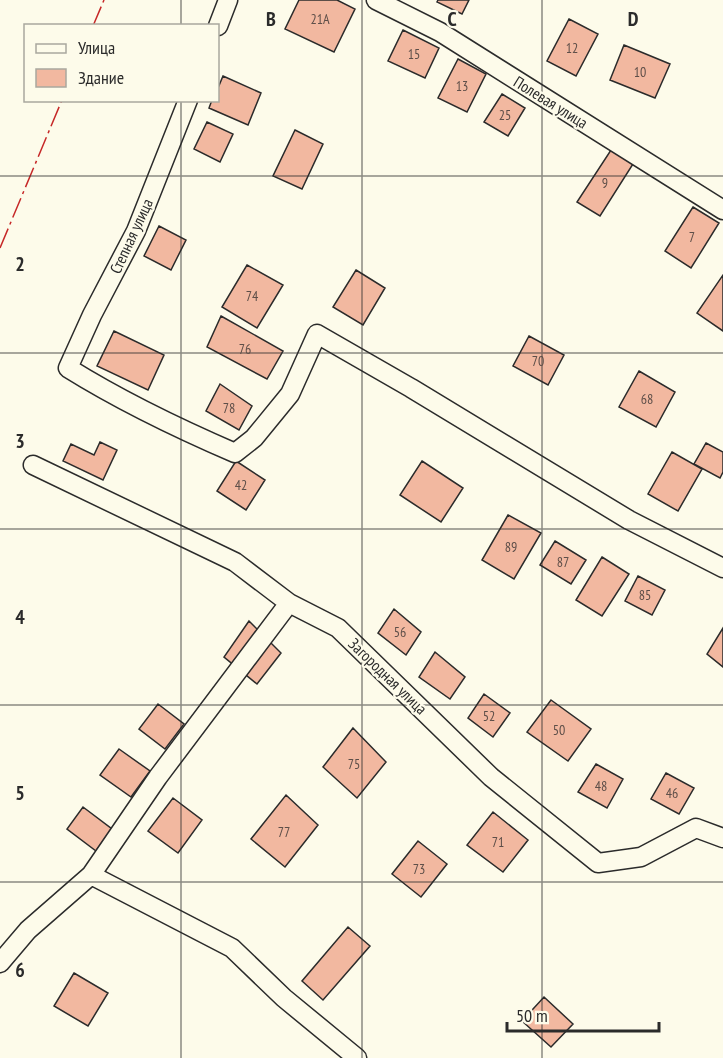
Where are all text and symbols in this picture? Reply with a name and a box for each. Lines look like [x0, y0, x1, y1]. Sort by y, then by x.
text: B [266, 6, 276, 32]
text: C [447, 6, 457, 32]
text: D [628, 6, 639, 32]
house number: 21А [310, 10, 330, 28]
legend [24, 24, 219, 102]
text: Улица [78, 36, 115, 59]
house number: 12 [566, 39, 578, 57]
house number: 15 [408, 45, 420, 63]
house number: 10 [634, 63, 646, 81]
text: Здание [78, 66, 124, 89]
street label: Полевая улица [510, 71, 592, 133]
house number: 13 [456, 77, 468, 95]
house number: 25 [499, 106, 511, 124]
house number: 9 [602, 174, 608, 192]
street label: Степная улица [105, 195, 157, 277]
house number: 7 [689, 228, 695, 246]
text: 2 [15, 251, 25, 277]
house number: 74 [246, 287, 259, 305]
house number: 76 [239, 340, 251, 358]
house number: 70 [532, 352, 544, 370]
house number: 68 [641, 390, 653, 408]
house number: 78 [223, 399, 235, 417]
text: 3 [15, 428, 25, 454]
house number: 42 [235, 476, 247, 494]
house number: 89 [505, 538, 517, 556]
house number: 87 [557, 553, 569, 571]
house number: 85 [639, 586, 651, 604]
text: 4 [15, 604, 25, 630]
house number: 56 [394, 623, 406, 641]
street label: Загородная улица [345, 634, 431, 718]
house number: 52 [483, 707, 495, 725]
house number: 50 [553, 721, 565, 739]
house number: 75 [348, 755, 360, 773]
house number: 48 [595, 777, 607, 795]
text: 5 [15, 780, 25, 806]
house number: 46 [666, 784, 678, 802]
house number: 77 [278, 823, 290, 841]
house number: 71 [492, 833, 504, 851]
house number: 73 [413, 860, 425, 878]
text: 6 [15, 957, 25, 983]
scale bar [507, 995, 658, 1033]
text: 50 m [516, 1004, 548, 1027]

